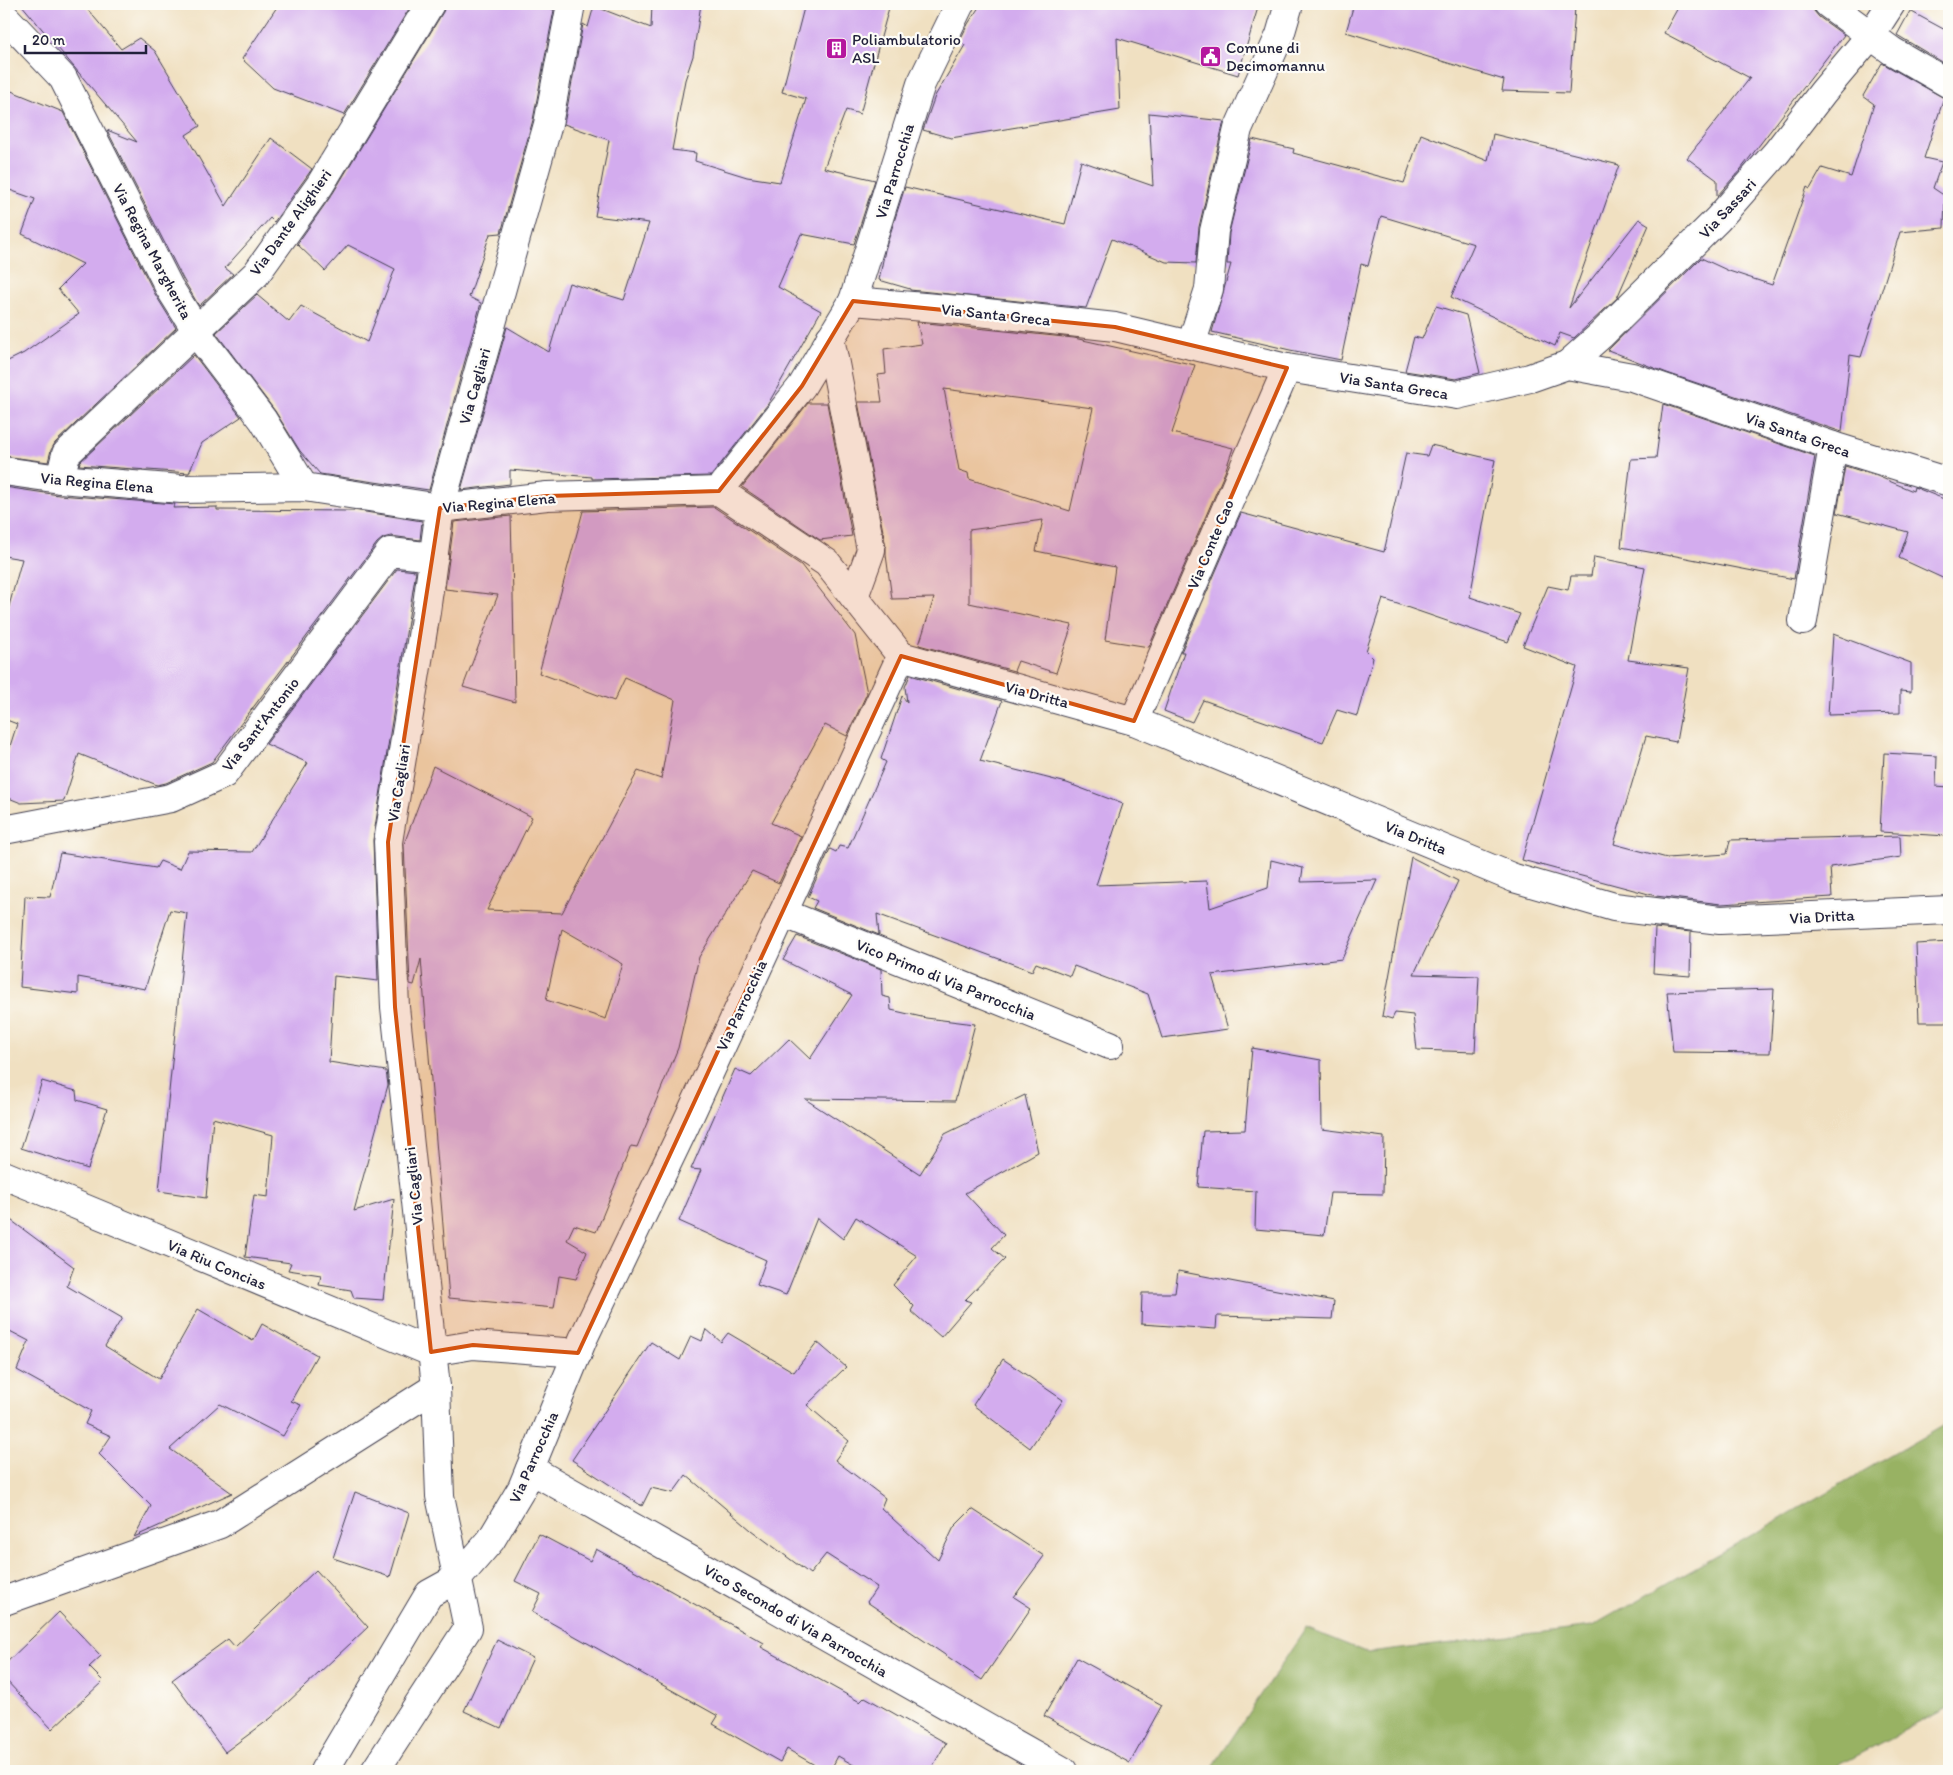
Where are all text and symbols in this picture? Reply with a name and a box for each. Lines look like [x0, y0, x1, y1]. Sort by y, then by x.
scale bar [25, 22, 146, 54]
place label: Poliambulatorio ASL [852, 30, 961, 67]
text: 20 m [32, 31, 66, 49]
building icon: Poliambulatorio ASL [824, 36, 848, 60]
place label: Comune di Decimomannu [1226, 38, 1325, 75]
public building icon: Comune di Decimomannu [1198, 44, 1222, 68]
street label: Via Parrocchia [871, 121, 918, 221]
street label: Via Dante Alighieri [245, 165, 335, 279]
street label: Via Sassari [1695, 174, 1760, 242]
street label: Via Regina Margherita [109, 180, 197, 323]
street label: Via Santa Greca [940, 299, 1052, 330]
street label: Via Cagliari [454, 346, 494, 427]
street label: Via Santa Greca [1338, 368, 1450, 404]
street label: Via Santa Greca [1743, 408, 1854, 462]
street label: Via Regina Elena [40, 468, 155, 497]
street label: Via Regina Elena [442, 488, 557, 517]
street label: Via Conte Cao [1183, 496, 1238, 592]
street label: Via Sant'Antonio [218, 673, 303, 775]
street label: Via Dritta [1003, 677, 1071, 712]
street label: Via Cagliari [383, 743, 414, 823]
street label: Via Dritta [1382, 816, 1450, 859]
street label: Via Dritta [1789, 905, 1856, 928]
street label: Vico Primo di Via Parrocchia [853, 935, 1038, 1024]
street label: Via Parrocchia [712, 956, 771, 1054]
street label: Via Cagliari [400, 1146, 427, 1226]
street label: Via Riu Concias [164, 1235, 269, 1294]
street label: Via Parrocchia [505, 1408, 562, 1506]
street label: Vico Secondo di Via Parrocchia [700, 1560, 892, 1681]

